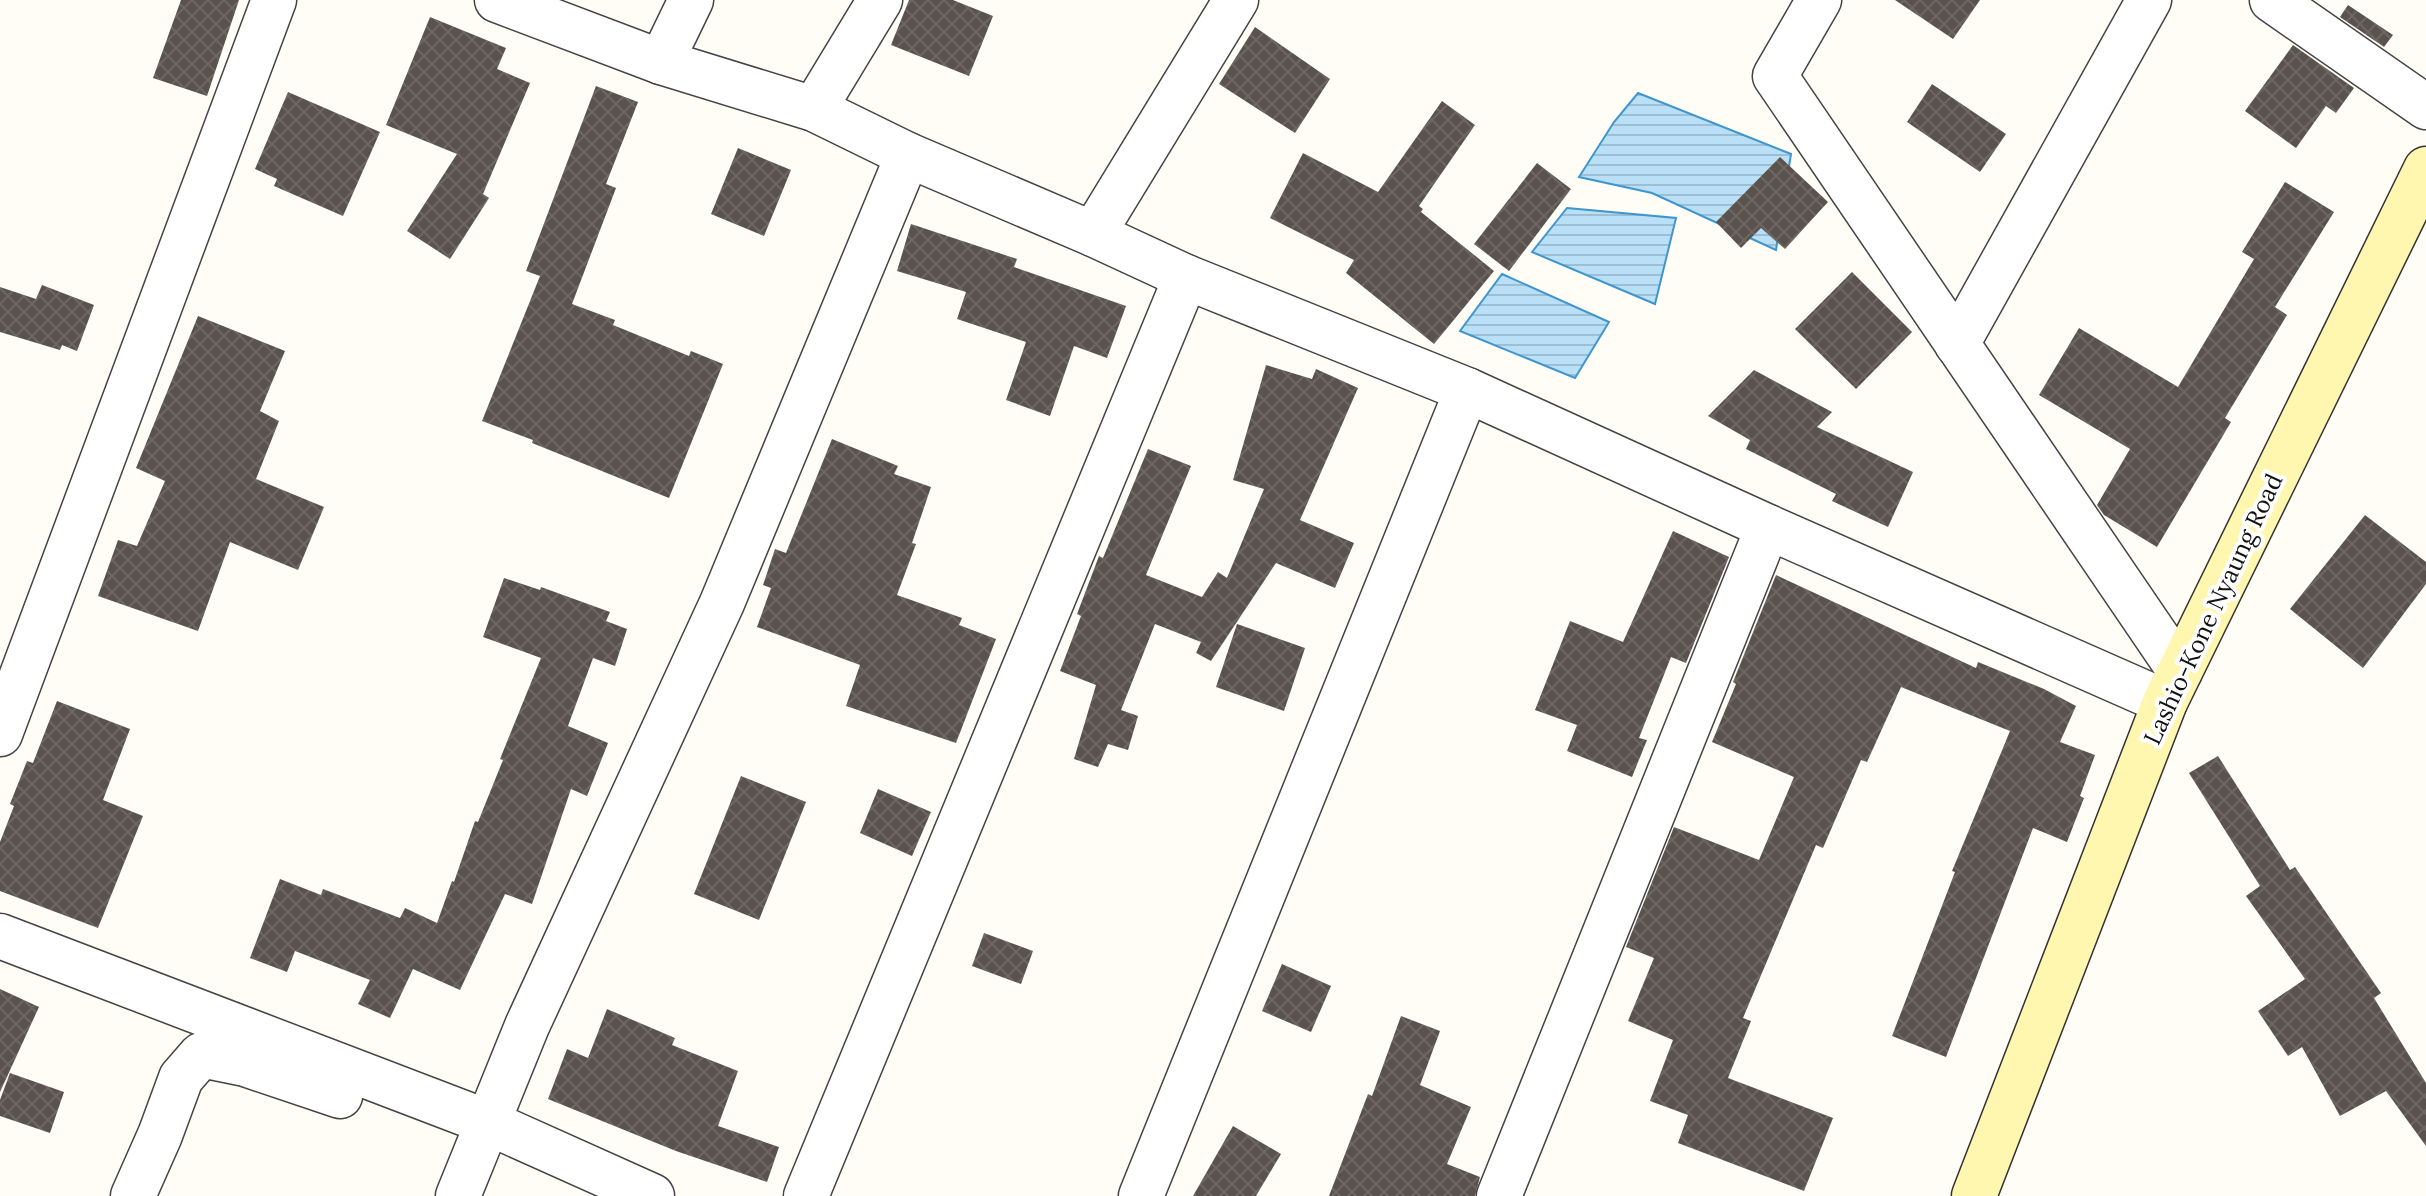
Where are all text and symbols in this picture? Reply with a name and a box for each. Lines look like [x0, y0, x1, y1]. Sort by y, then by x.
street label: Lashio-Kone Nyaung Road [2136, 469, 2290, 749]

